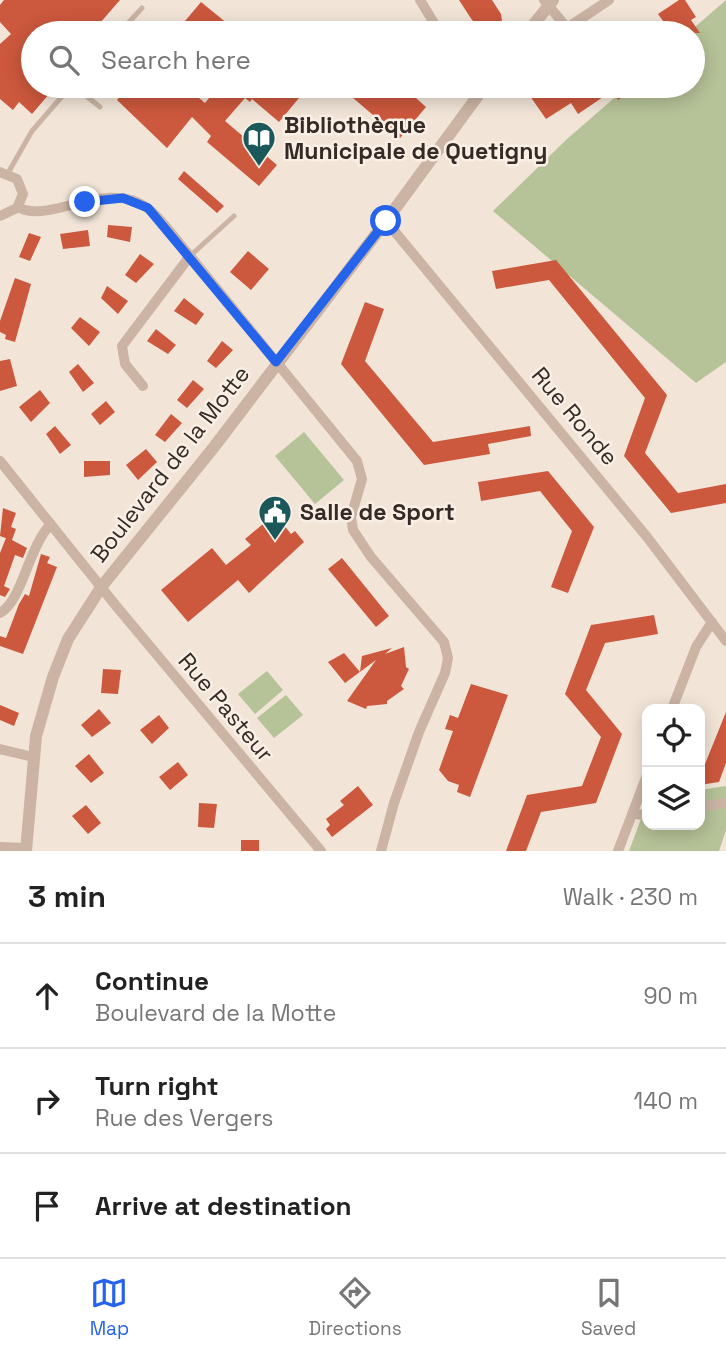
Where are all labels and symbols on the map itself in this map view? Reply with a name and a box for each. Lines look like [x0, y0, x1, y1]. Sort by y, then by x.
place label: Bibliothèque Municipale de Quetigny [284, 110, 547, 166]
library icon: Bibliothèque Municipale de Quetigny [240, 119, 278, 168]
route end [69, 186, 100, 217]
route start [370, 205, 401, 236]
street label: Boulevard de la Motte [84, 360, 256, 568]
street label: Rue Ronde [525, 361, 625, 471]
public building icon: Salle de Sport [256, 493, 294, 542]
place label: Salle de Sport [300, 497, 455, 527]
street label: Rue Pasteur [172, 646, 280, 768]

